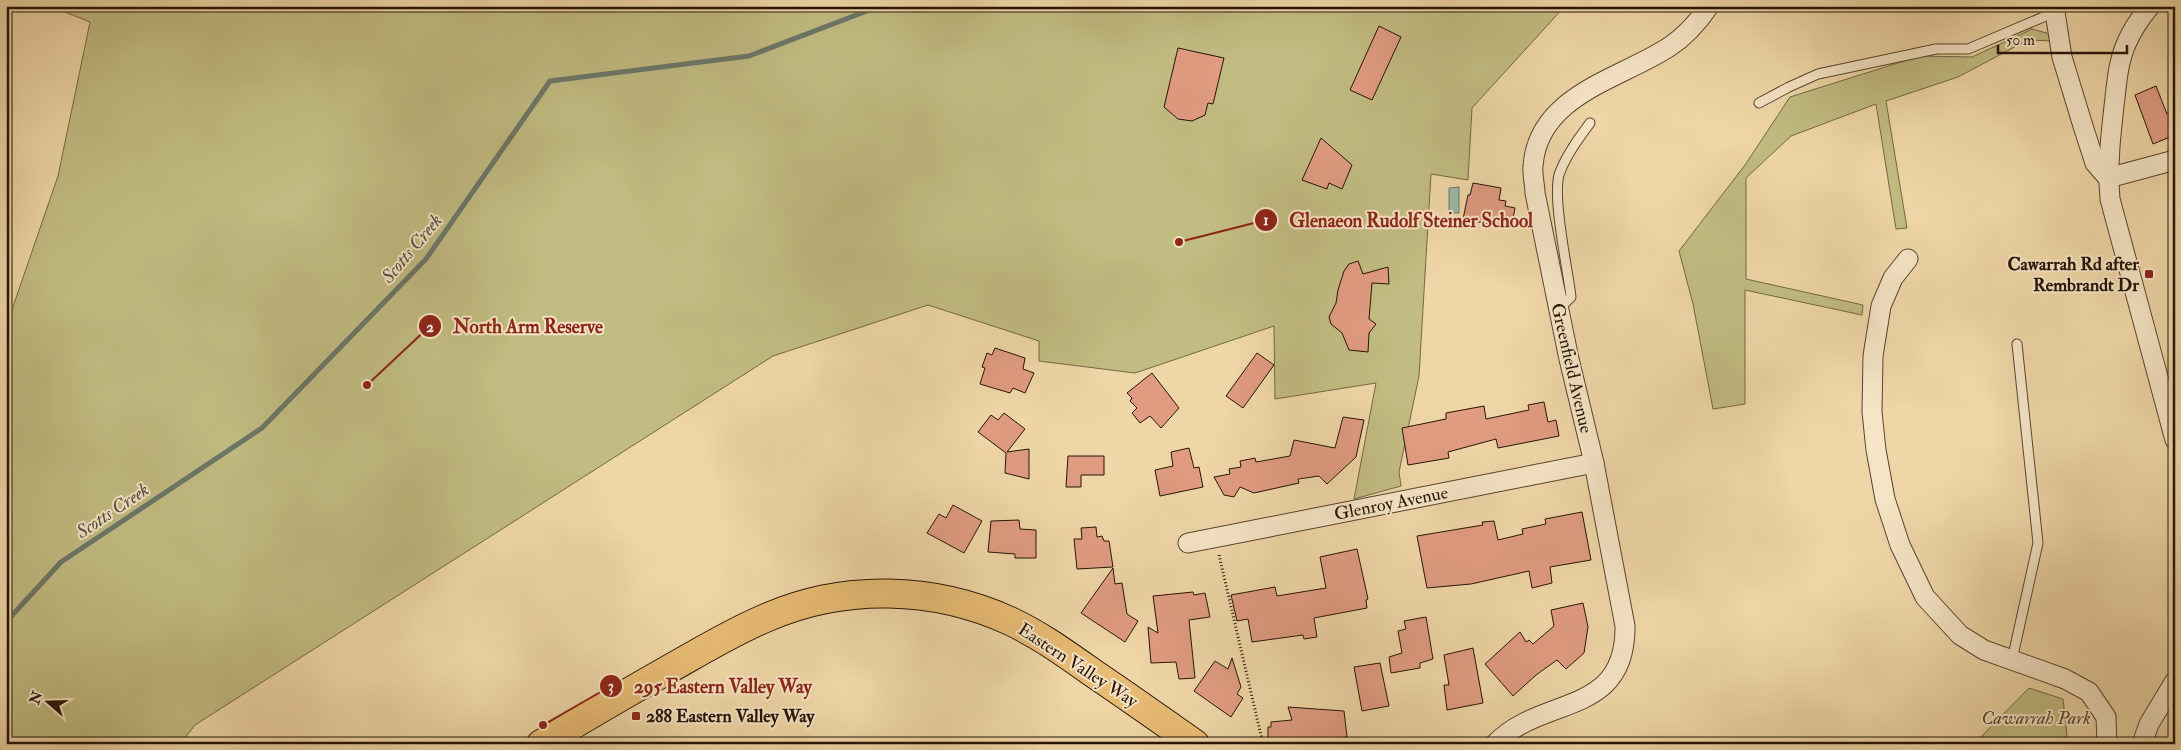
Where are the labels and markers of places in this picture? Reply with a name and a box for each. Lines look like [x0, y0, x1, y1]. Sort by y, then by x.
callout: Glenaeon Rudolf Steiner School [1254, 203, 1543, 237]
place label: Cawarrah Rd after Rembrandt Dr [2008, 253, 2139, 297]
marker: Cawarrah Rd after Rembrandt Dr [2143, 268, 2155, 280]
callout: North Arm Reserve [418, 309, 613, 343]
callout: 295 Eastern Valley Way [599, 669, 822, 703]
place label: 288 Eastern Valley Way [646, 705, 815, 728]
marker: 288 Eastern Valley Way [630, 710, 642, 722]

